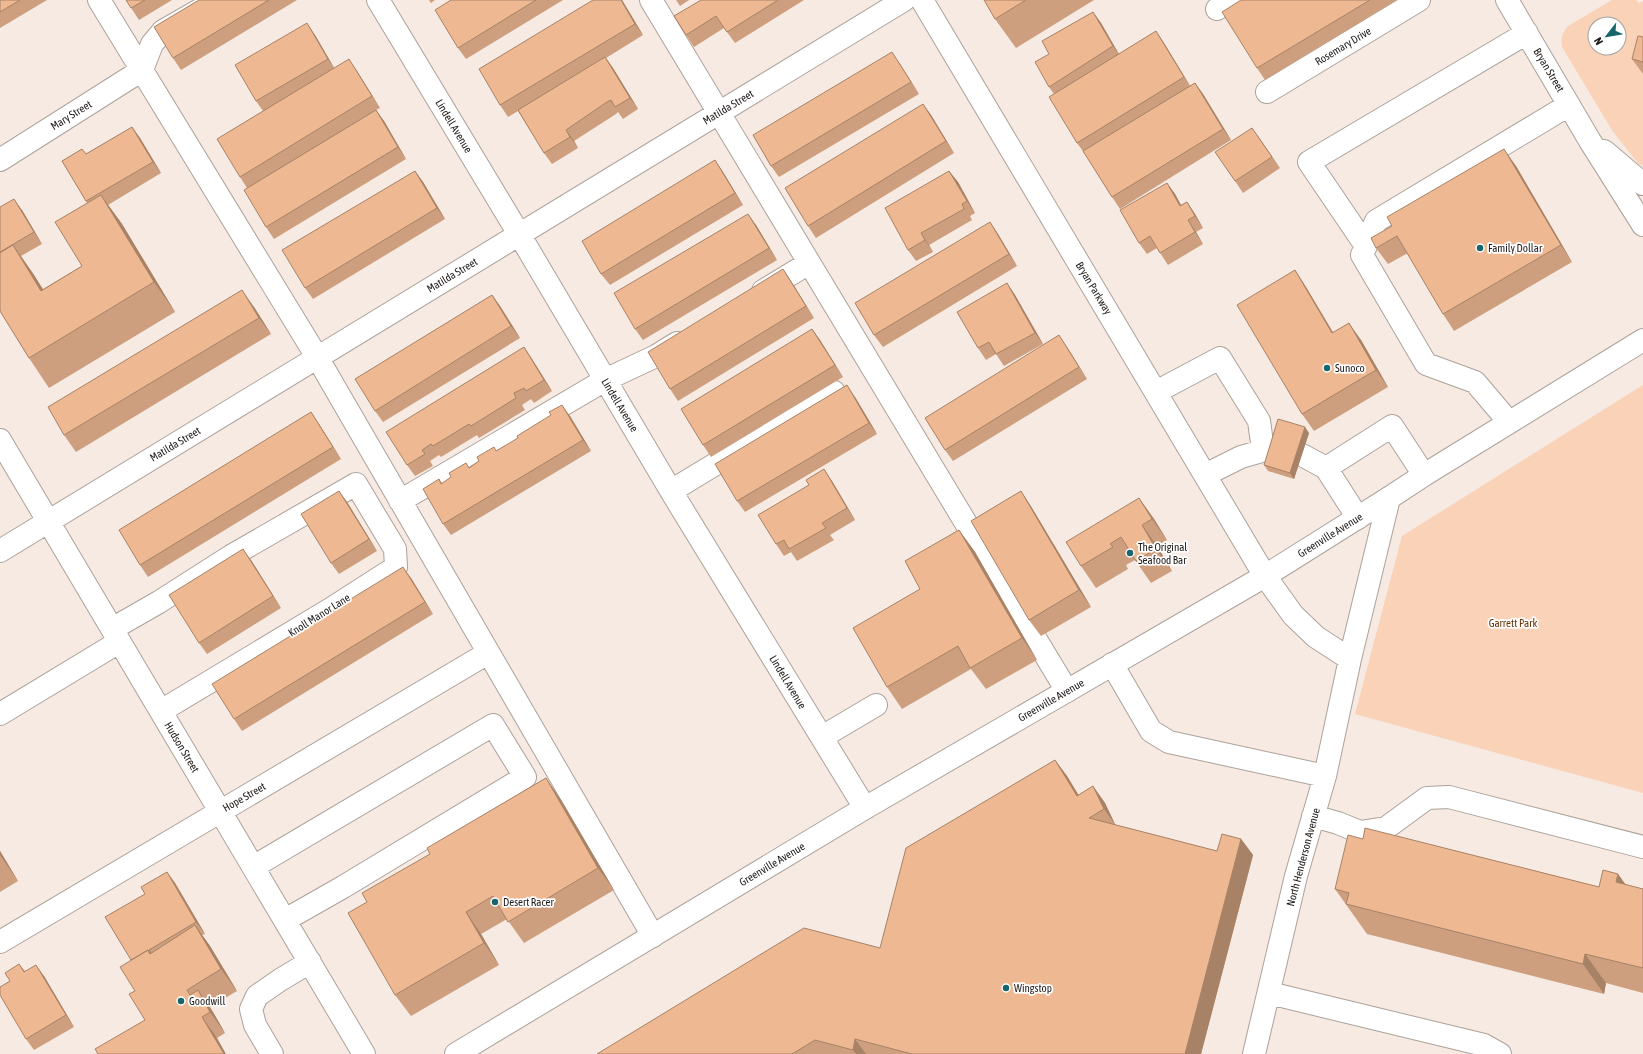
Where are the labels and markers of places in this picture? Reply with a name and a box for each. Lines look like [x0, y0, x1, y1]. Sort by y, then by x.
place label: Family Dollar [1488, 242, 1543, 254]
marker: Family Dollar [1475, 243, 1485, 253]
place label: Sunoco [1335, 362, 1365, 374]
marker: Sunoco [1322, 363, 1332, 373]
place label: The Original Seafood Bar [1138, 541, 1187, 566]
marker: The Original Seafood Bar [1125, 548, 1135, 558]
place label: Desert Racer [503, 896, 555, 908]
marker: Desert Racer [490, 897, 500, 907]
place label: Wingstop [1014, 982, 1052, 994]
marker: Wingstop [1001, 983, 1011, 993]
place label: Goodwill [189, 995, 225, 1007]
marker: Goodwill [176, 996, 186, 1006]

